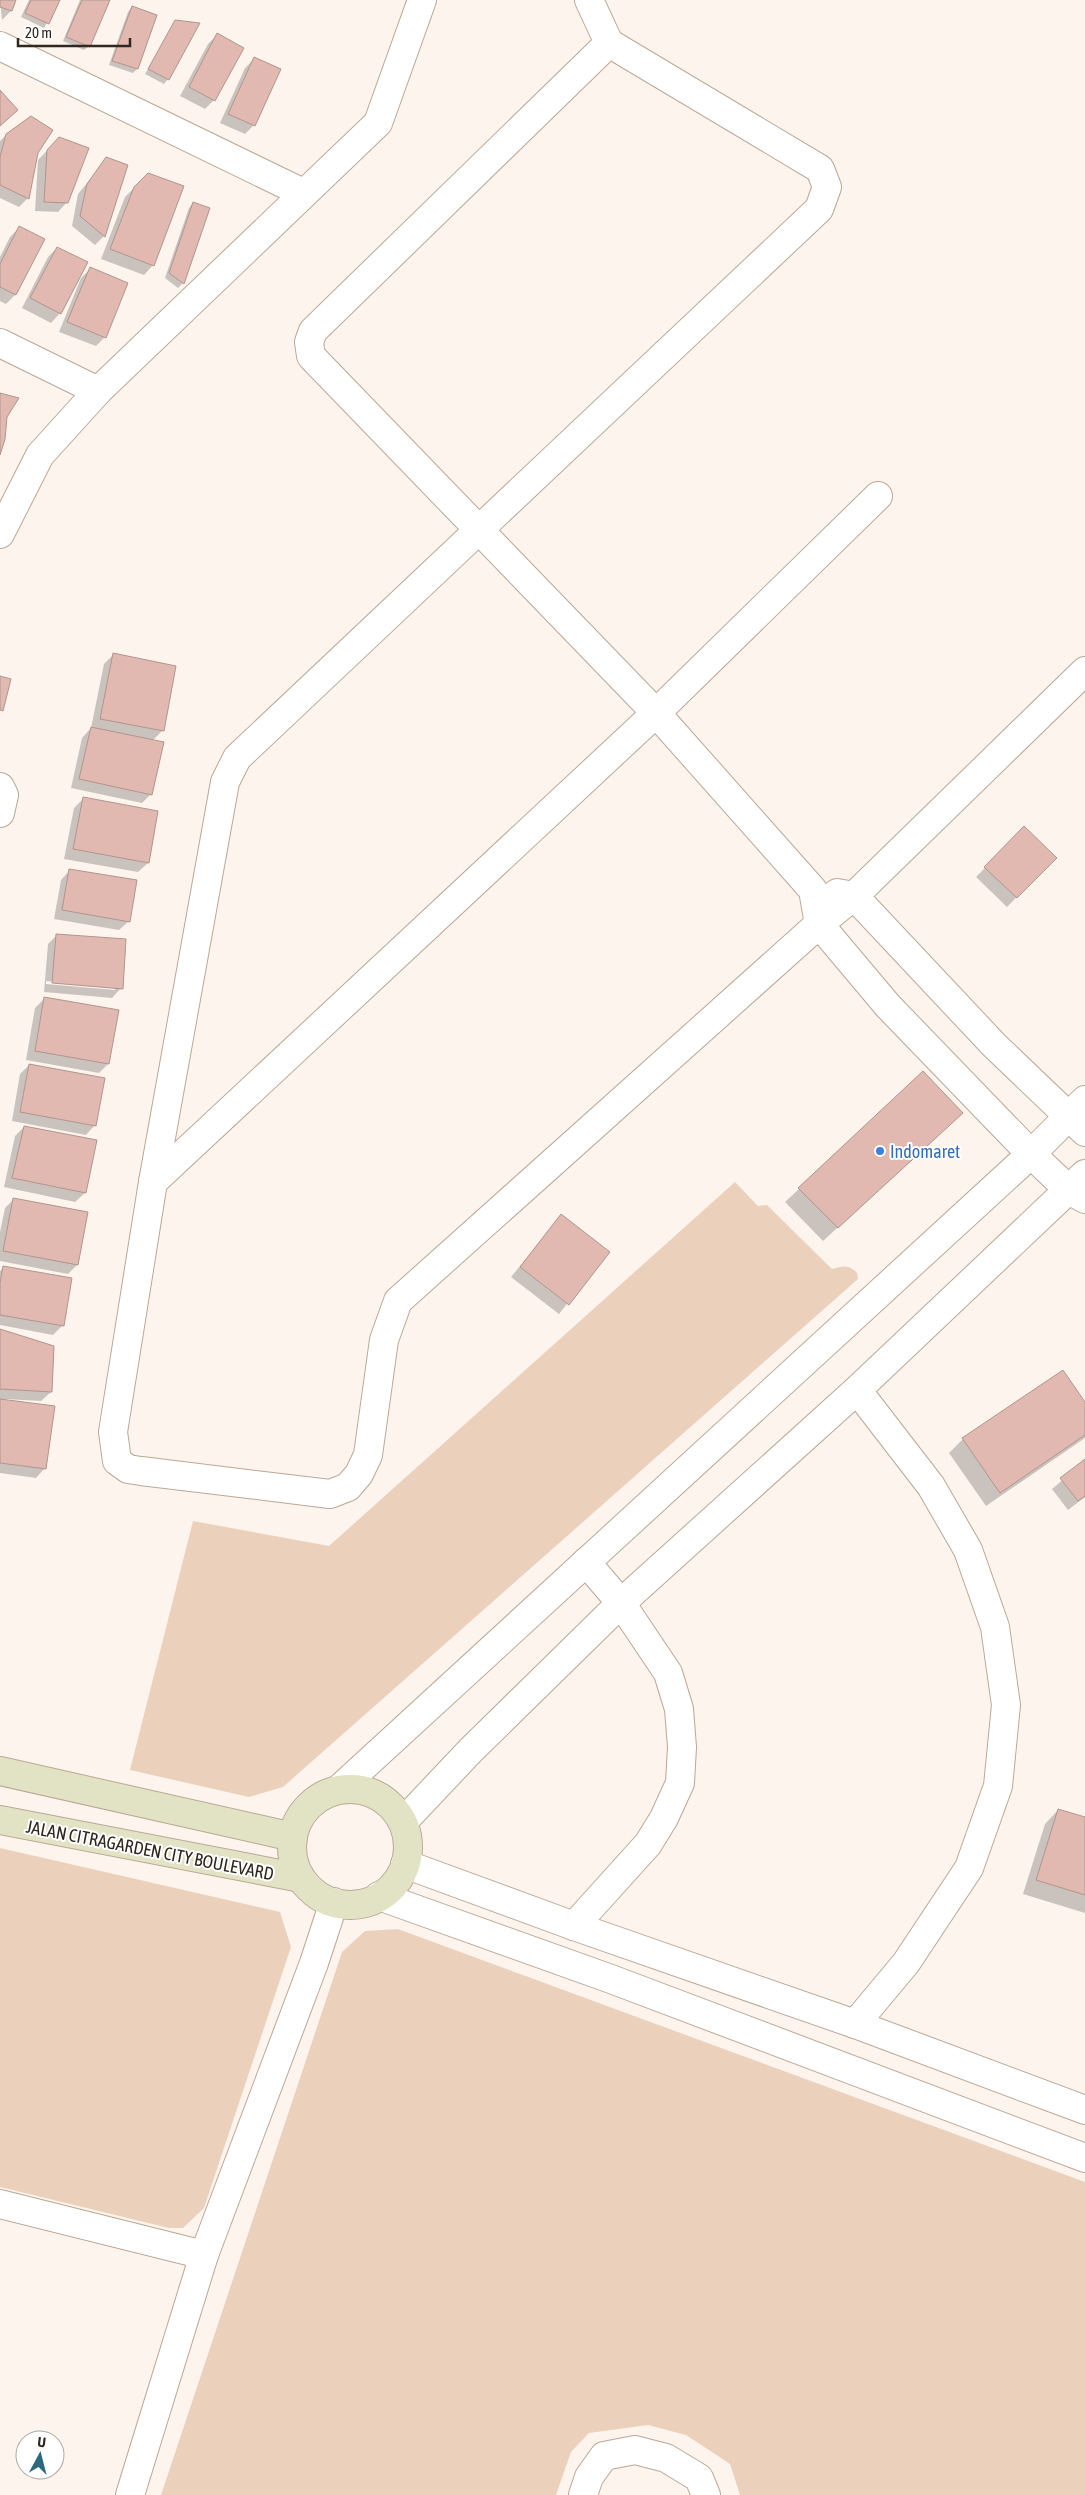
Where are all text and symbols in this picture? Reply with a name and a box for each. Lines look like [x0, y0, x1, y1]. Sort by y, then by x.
scale bar [18, 15, 130, 47]
text: 20 m [25, 24, 52, 41]
place label: Indomaret [890, 1141, 960, 1162]
marker: Indomaret [874, 1145, 886, 1157]
street label: JALAN CITRAGARDEN CITY BOULEVARD [24, 1816, 276, 1884]
north arrow [15, 2430, 65, 2480]
text: U [37, 2434, 47, 2451]

